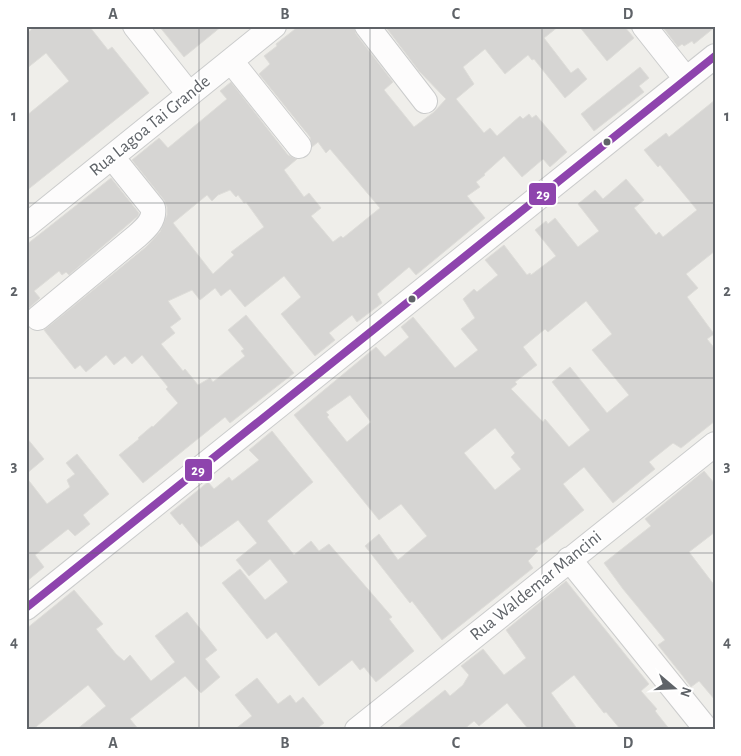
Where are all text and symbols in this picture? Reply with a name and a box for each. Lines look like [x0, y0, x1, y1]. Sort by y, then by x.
text: A [108, 6, 118, 22]
text: B [280, 6, 290, 22]
text: C [452, 6, 461, 22]
text: D [623, 6, 634, 22]
street label: Rua Lagoa Tai Grande [86, 72, 214, 180]
text: 1 [11, 108, 17, 124]
text: 1 [724, 108, 730, 124]
unlabelled marker [602, 137, 612, 147]
line badge: 29 [528, 182, 557, 206]
text: 29 [536, 188, 550, 202]
text: 2 [10, 283, 18, 299]
text: 2 [723, 283, 731, 299]
unlabelled marker [407, 294, 417, 304]
text: 3 [11, 458, 18, 474]
line badge: 29 [184, 458, 213, 482]
text: 3 [724, 458, 731, 474]
text: 29 [191, 464, 205, 478]
street label: Rua Waldemar Mancini [467, 528, 605, 644]
text: 4 [10, 634, 18, 650]
text: 4 [723, 634, 731, 650]
north arrow [648, 664, 698, 714]
text: N [677, 685, 694, 699]
text: A [108, 735, 118, 751]
text: B [280, 735, 290, 751]
text: C [452, 735, 461, 751]
text: D [623, 735, 634, 751]

